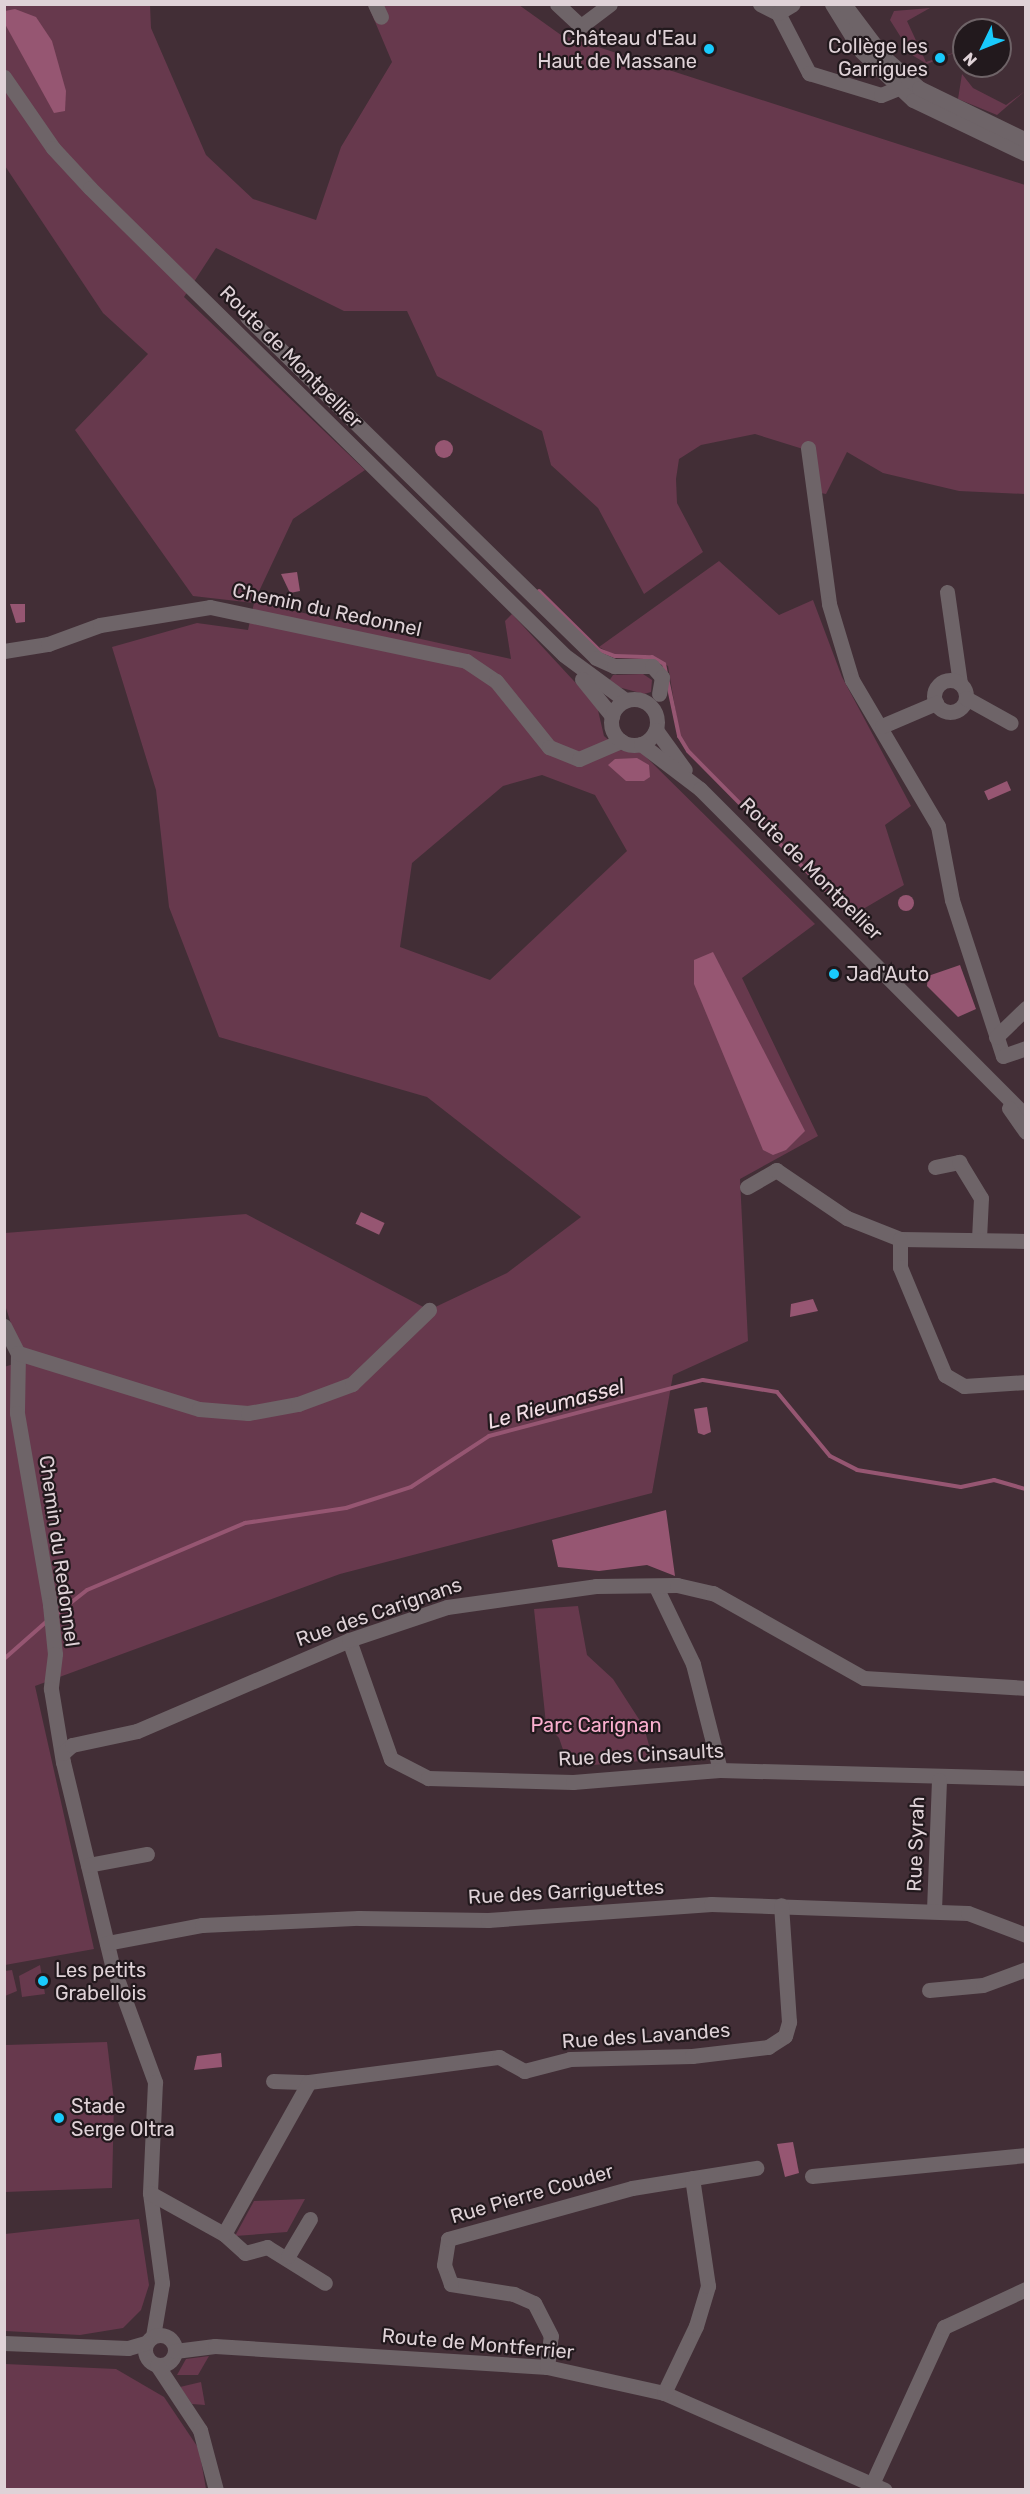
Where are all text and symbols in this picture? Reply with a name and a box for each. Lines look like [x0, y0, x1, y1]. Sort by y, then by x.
north arrow [952, 18, 1012, 78]
place label: Château d'Eau Haut de Massane [537, 26, 697, 73]
place label: Collège les Garrigues [828, 34, 928, 81]
marker: Château d'Eau Haut de Massane [702, 42, 716, 56]
text: N [959, 49, 981, 70]
marker: Collège les Garrigues [933, 51, 947, 65]
street label: Route de Montpellier [215, 281, 367, 433]
street label: Chemin du Redonnel [230, 578, 424, 642]
street label: Route de Montpellier [735, 793, 887, 945]
place label: Jad'Auto [846, 962, 929, 986]
marker: Jad'Auto [827, 967, 841, 981]
water label: Le Rieumassel [485, 1374, 627, 1434]
street label: Chemin du Redonnel [34, 1454, 84, 1648]
street label: Rue des Carignans [293, 1572, 465, 1652]
park label: Parc Carignan [530, 1713, 662, 1737]
street label: Rue des Cinsaults [558, 1739, 724, 1771]
street label: Rue Syrah [902, 1796, 930, 1892]
street label: Rue des Garriguettes [467, 1875, 665, 1909]
place label: Les petits Grabellois [55, 1958, 146, 2005]
marker: Les petits Grabellois [36, 1974, 50, 1988]
street label: Rue des Lavandes [561, 2018, 731, 2054]
place label: Stade Serge Oltra [71, 2094, 175, 2141]
marker: Stade Serge Oltra [52, 2111, 66, 2125]
street label: Rue Pierre Couder [448, 2159, 616, 2229]
street label: Route de Montferrier [381, 2324, 575, 2364]

